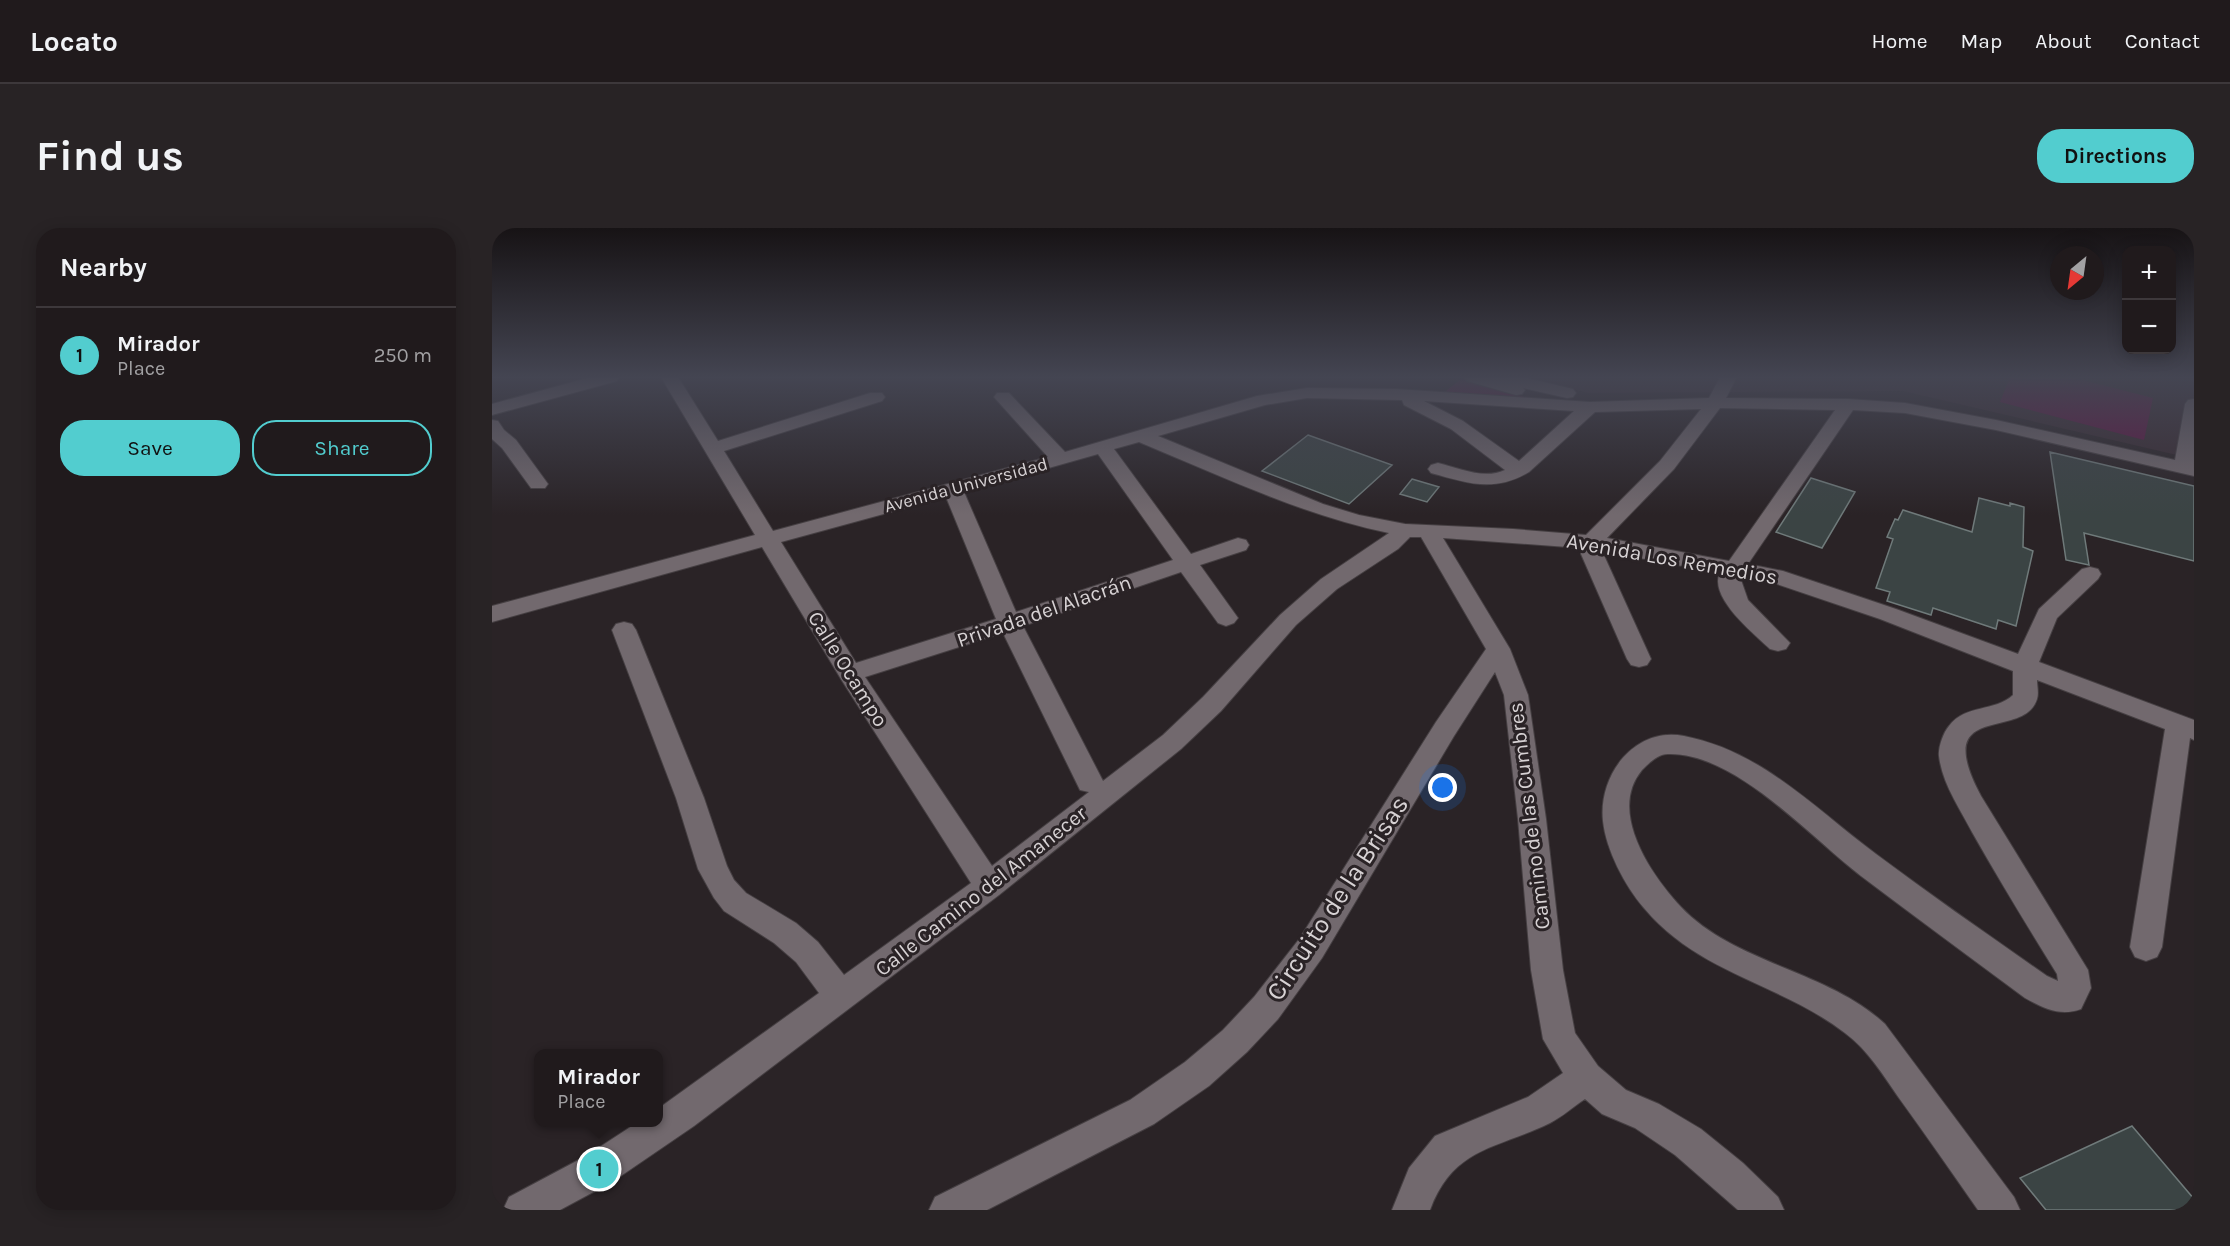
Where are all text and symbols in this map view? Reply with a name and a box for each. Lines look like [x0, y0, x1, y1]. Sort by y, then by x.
text: Locato [30, 25, 118, 58]
text: Home [1872, 29, 1928, 53]
text: Map [1961, 29, 2002, 53]
text: About [2035, 29, 2092, 53]
text: Contact [2125, 29, 2200, 53]
button: Directions [2037, 129, 2194, 183]
text: Find us [36, 131, 184, 181]
north arrow [2050, 246, 2104, 300]
map controls [2122, 246, 2176, 354]
button: + [2122, 246, 2176, 300]
text: Nearby [60, 252, 147, 283]
button: − [2122, 300, 2176, 354]
text: Mirador [117, 331, 200, 357]
text: 1 [76, 344, 83, 367]
text: 250 m [374, 344, 432, 367]
text: Place [117, 357, 165, 380]
button: Save [60, 420, 240, 476]
button: Share [252, 420, 432, 476]
street label: Avenida Universidad [882, 453, 1050, 517]
street label: Avenida Los Remedios [1565, 529, 1779, 589]
street label: Privada del Alacrán [954, 570, 1134, 652]
street label: Calle Ocampo [803, 607, 893, 731]
street label: Camino de las Cumbres [1503, 701, 1555, 931]
your location [1428, 773, 1457, 802]
street label: Circuito de la Brisas [1260, 790, 1415, 1006]
street label: Calle Camino del Amanecer [871, 801, 1092, 981]
popup [534, 1049, 663, 1127]
text: Mirador [557, 1064, 640, 1090]
text: Place [557, 1090, 606, 1113]
pin: 1 [580, 1146, 618, 1192]

